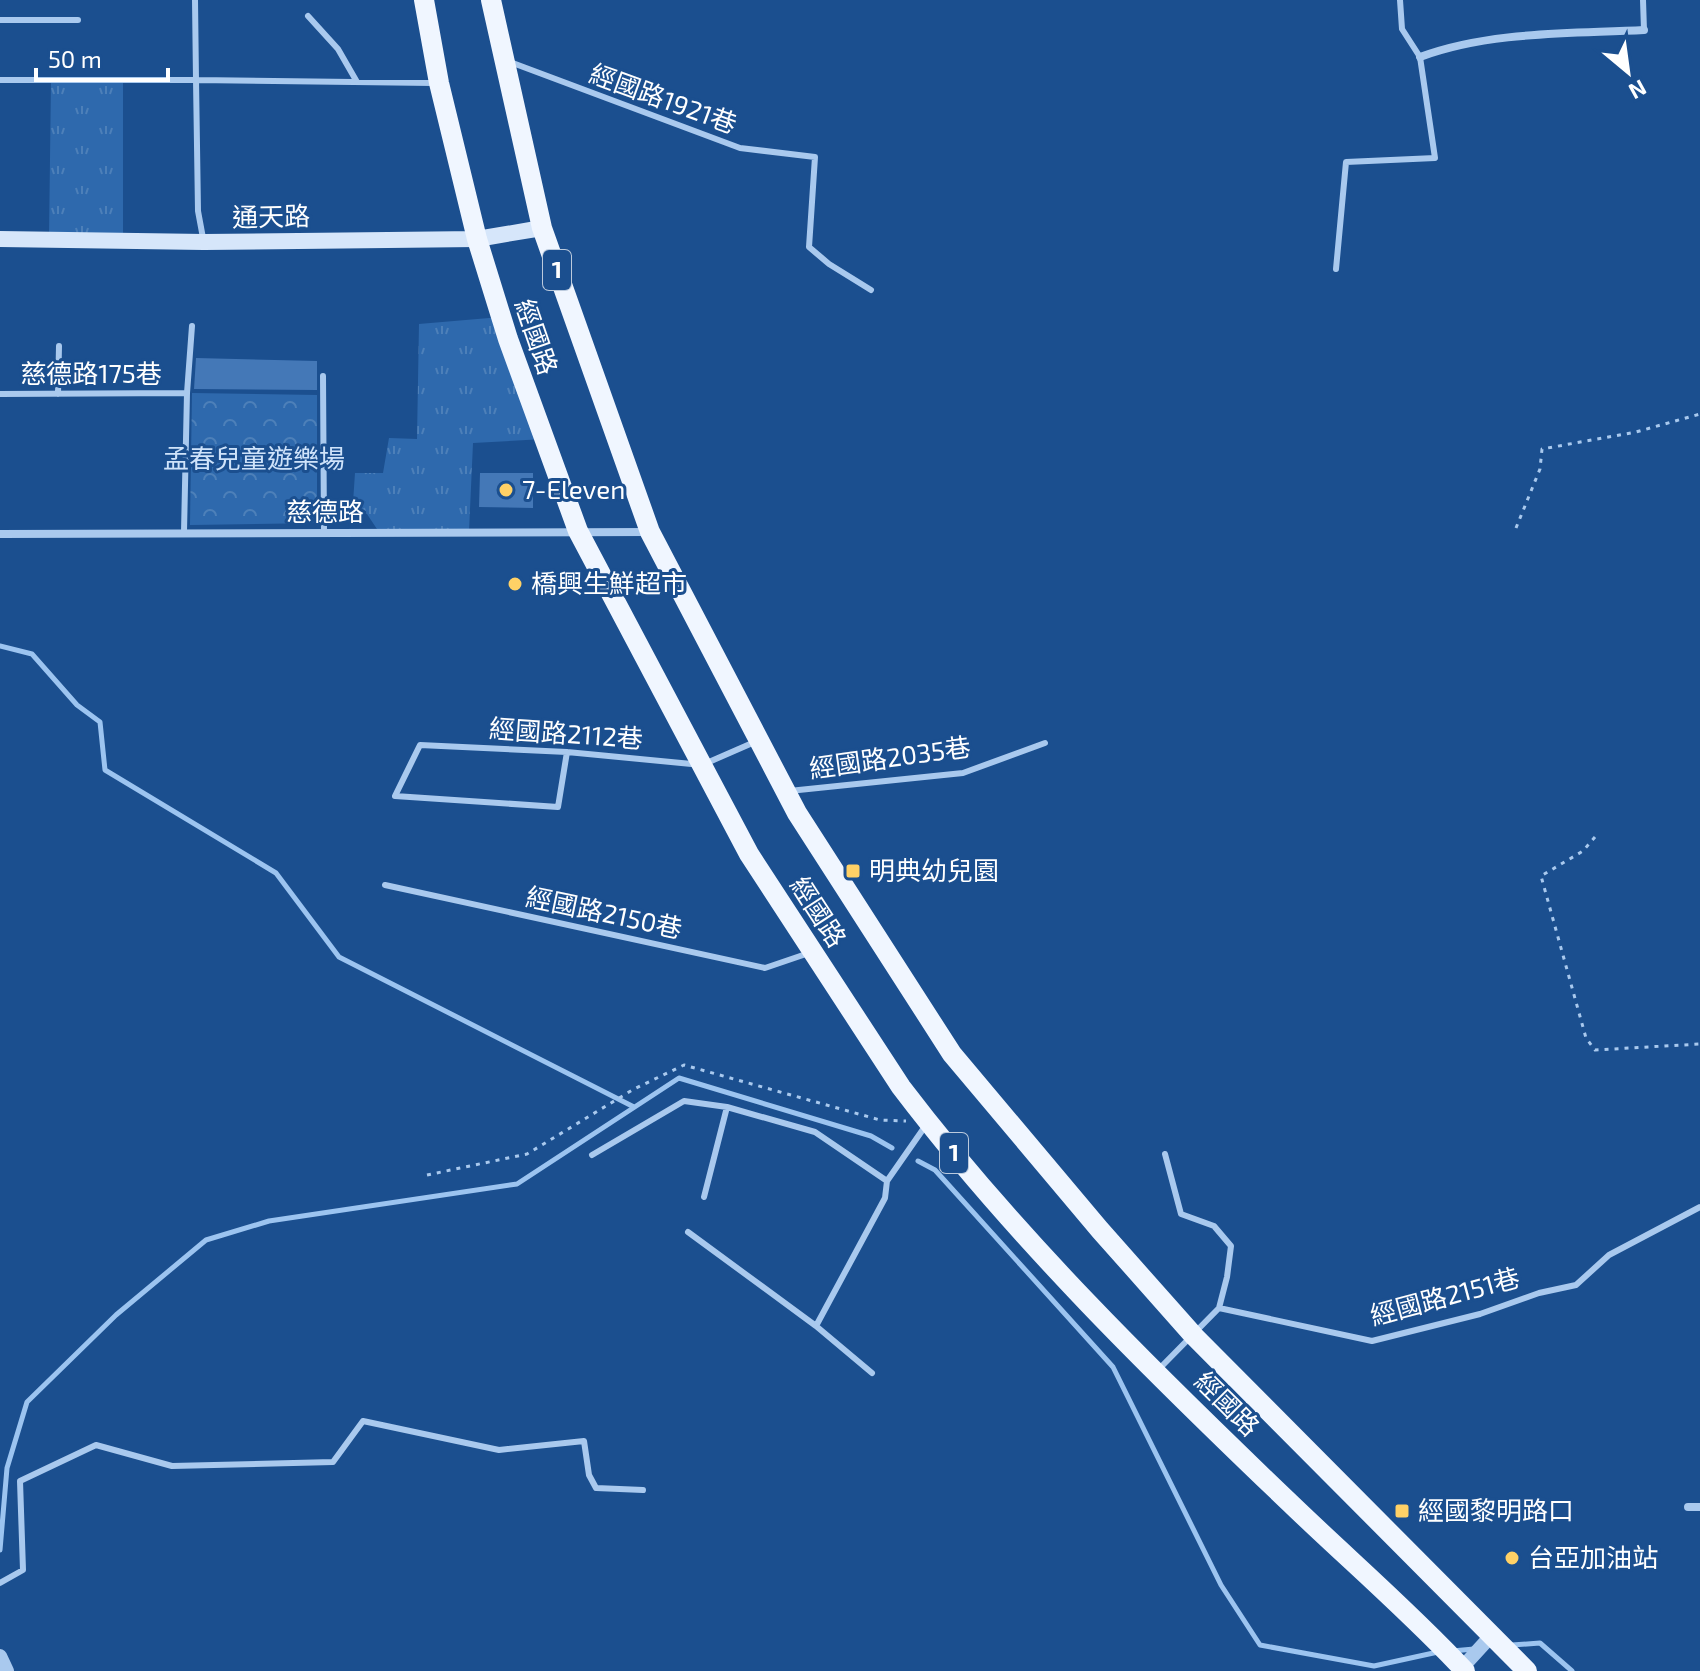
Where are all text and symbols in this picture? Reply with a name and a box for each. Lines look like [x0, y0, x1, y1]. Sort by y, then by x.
scale bar [36, 32, 168, 82]
north arrow [1588, 32, 1668, 112]
text: 50 m [48, 44, 102, 73]
street label: 經國路1921巷 [586, 57, 741, 139]
text: N [1625, 75, 1651, 106]
street label: 通天路 [232, 199, 310, 232]
road number: 1 [543, 250, 571, 290]
street label: 經國路 [510, 295, 565, 378]
street label: 慈德路175巷 [20, 357, 162, 388]
park label: 孟春兒童遊樂場 [163, 442, 345, 473]
place label: 7-Eleven [522, 473, 625, 504]
marker: 7-Eleven [497, 481, 515, 499]
street label: 慈德路 [286, 495, 364, 526]
place label: 橋興生鮮超市 [531, 567, 687, 598]
marker: 橋興生鮮超市 [506, 575, 524, 593]
street label: 經國路2112巷 [488, 712, 644, 753]
street label: 經國路2035巷 [807, 730, 973, 783]
place label: 明典幼兒園 [869, 854, 999, 885]
marker: 明典幼兒園 [844, 862, 862, 880]
street label: 經國路 [785, 870, 854, 952]
street label: 經國路2150巷 [524, 880, 685, 943]
road number: 1 [940, 1133, 968, 1173]
street label: 經國路2151巷 [1367, 1261, 1523, 1330]
street label: 經國路 [1190, 1364, 1267, 1441]
place label: 經國黎明路口 [1418, 1494, 1574, 1525]
marker: 經國黎明路口 [1393, 1502, 1411, 1520]
place label: 台亞加油站 [1528, 1541, 1658, 1572]
marker: 台亞加油站 [1503, 1549, 1521, 1567]

